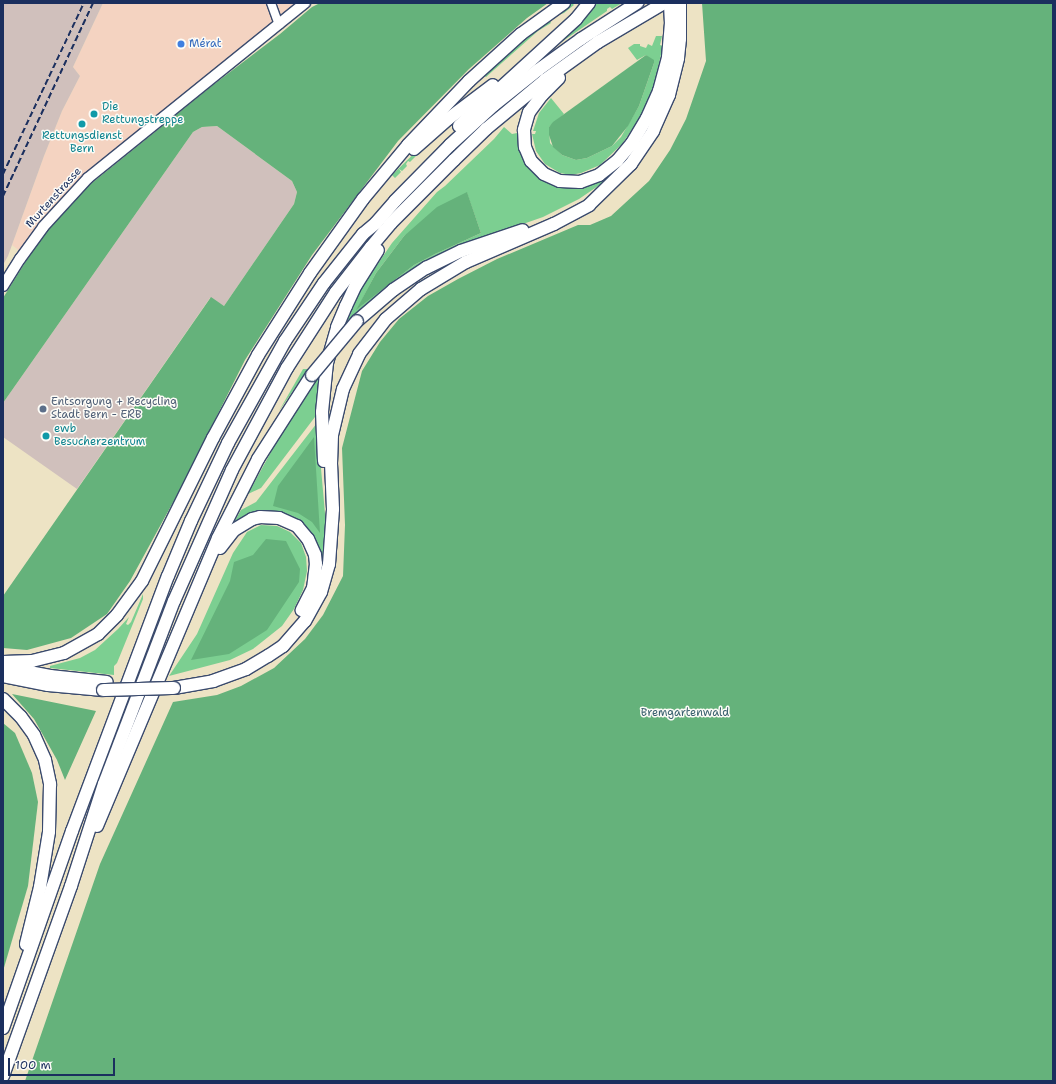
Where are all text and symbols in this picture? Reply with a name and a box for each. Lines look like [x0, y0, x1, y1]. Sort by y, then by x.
place label: Mérat [189, 37, 221, 51]
marker: Mérat [176, 39, 186, 49]
place label: Die Rettungstreppe [102, 101, 183, 127]
marker: Die Rettungstreppe [89, 109, 99, 119]
marker: Rettungsdienst Bern [77, 119, 87, 129]
place label: Rettungsdienst Bern [42, 130, 122, 156]
street label: Murtenstrasse [23, 165, 85, 231]
place label: Entsorgung + Recycling Stadt Bern - ERB [51, 396, 177, 422]
marker: Entsorgung + Recycling Stadt Bern - ERB [38, 404, 48, 414]
place label: ewb Besucherzentrum [54, 423, 145, 449]
marker: ewb Besucherzentrum [41, 431, 51, 441]
park label: Bremgartenwald [641, 706, 729, 720]
scale bar [10, 1050, 117, 1076]
text: 100 m [15, 1057, 51, 1073]

